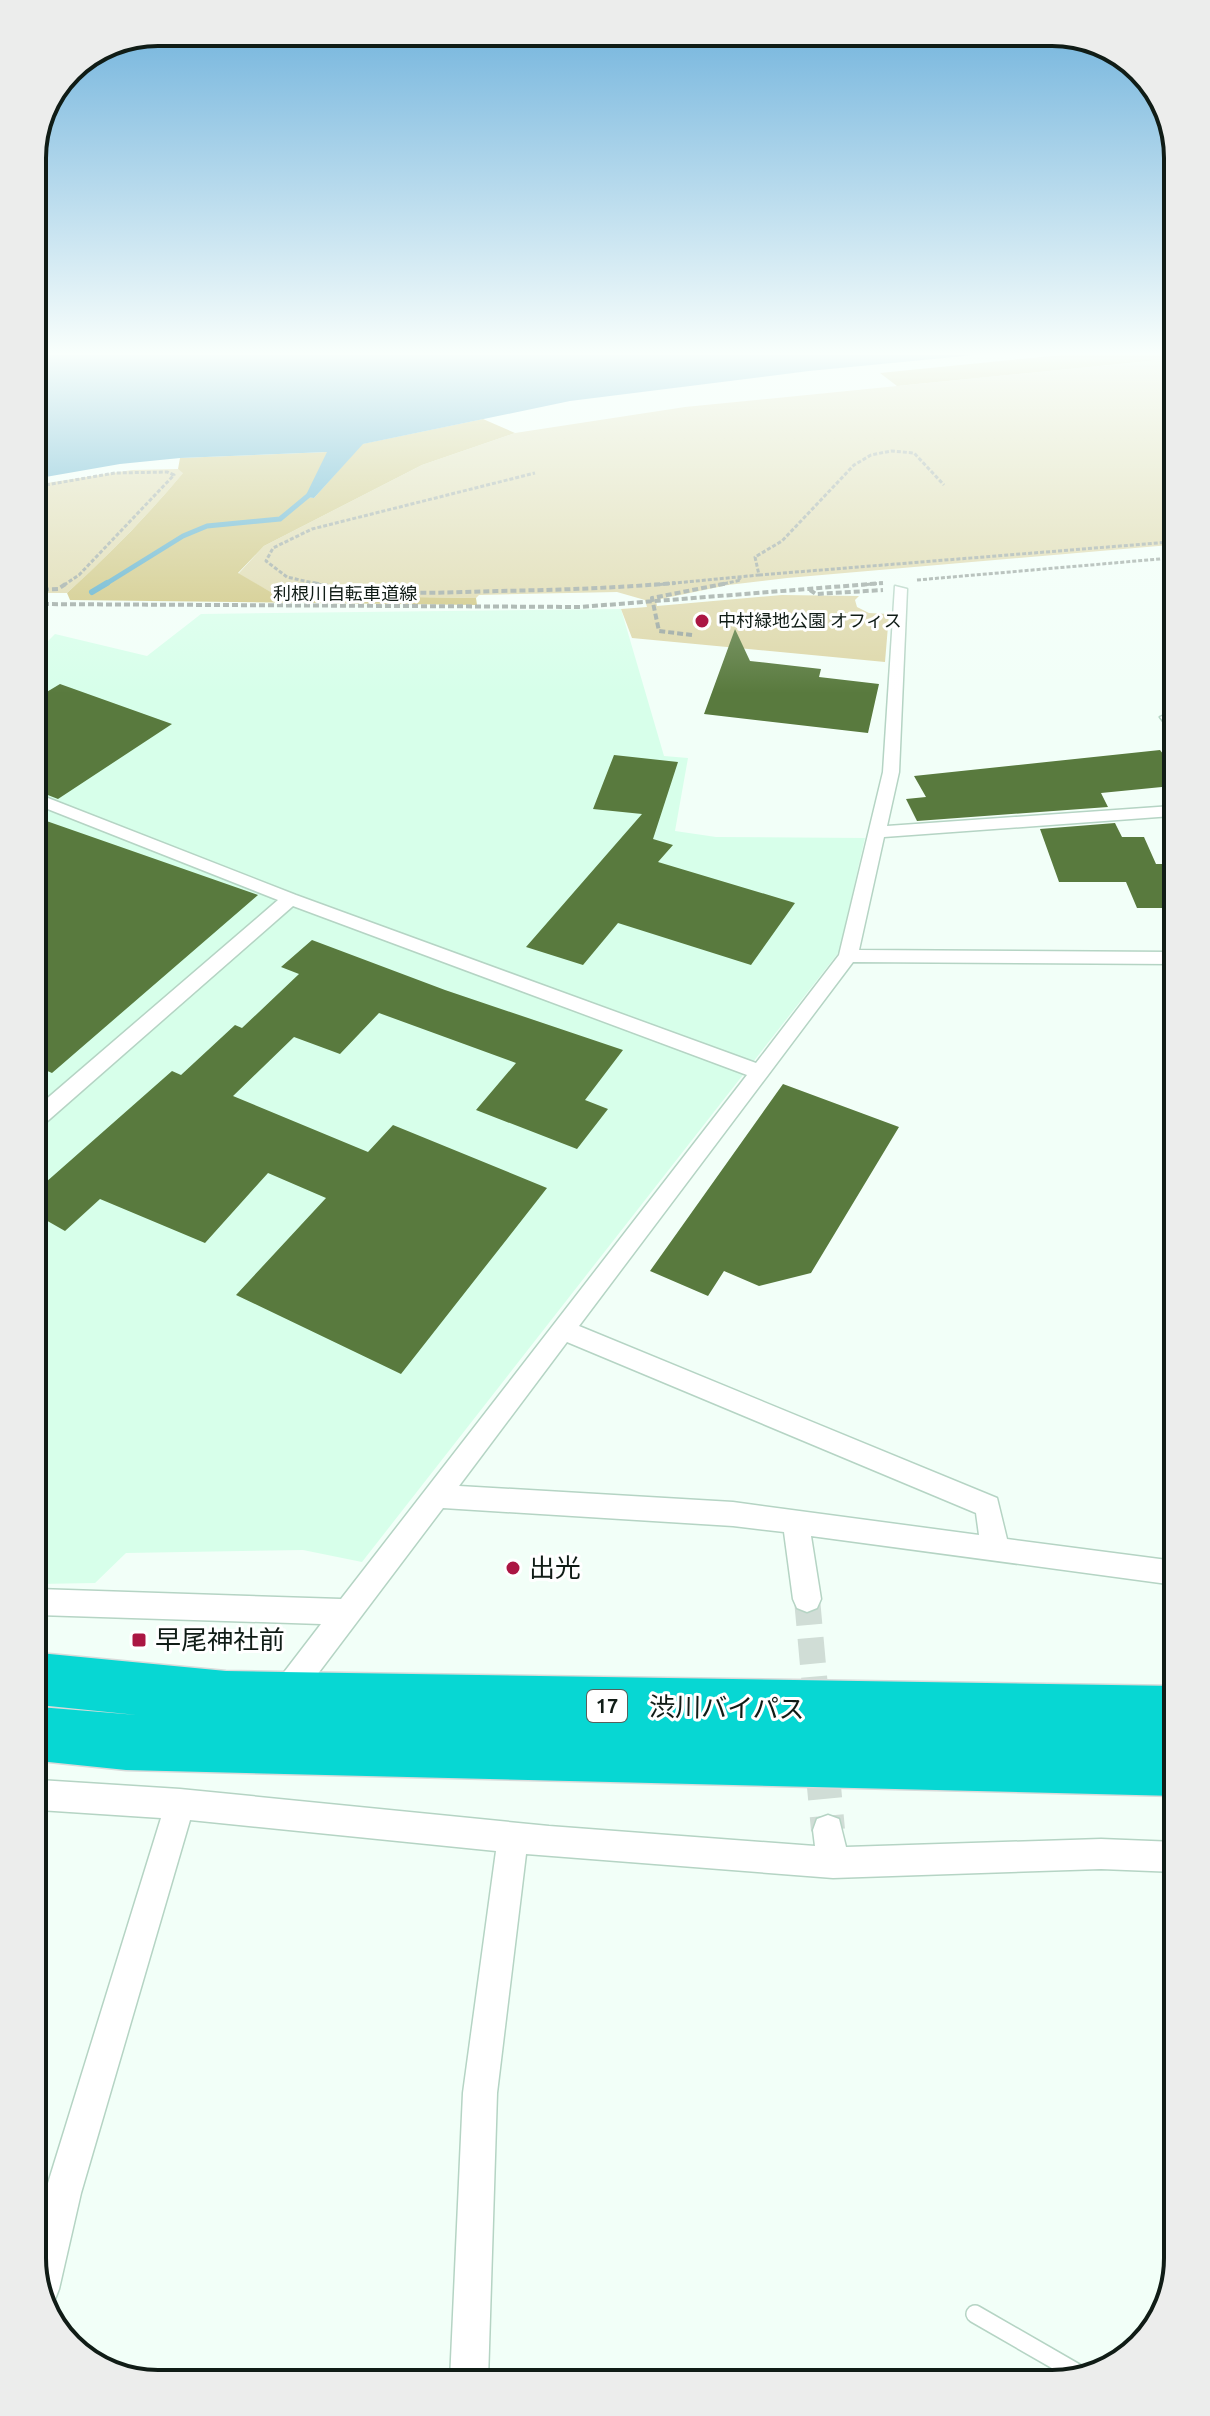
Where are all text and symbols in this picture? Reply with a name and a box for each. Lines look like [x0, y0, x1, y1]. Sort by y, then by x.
street label: 利根川自転車道線 [273, 583, 417, 603]
place label: 中村緑地公園 オフィス [718, 610, 902, 630]
marker: 中村緑地公園 オフィス [693, 612, 711, 630]
place label: 出光 [529, 1553, 581, 1582]
marker: 出光 [504, 1559, 522, 1577]
place label: 早尾神社前 [155, 1625, 285, 1654]
marker: 早尾神社前 [130, 1631, 148, 1649]
road number: 17 [587, 1690, 627, 1722]
street label: 渋川バイパス [649, 1692, 805, 1723]

